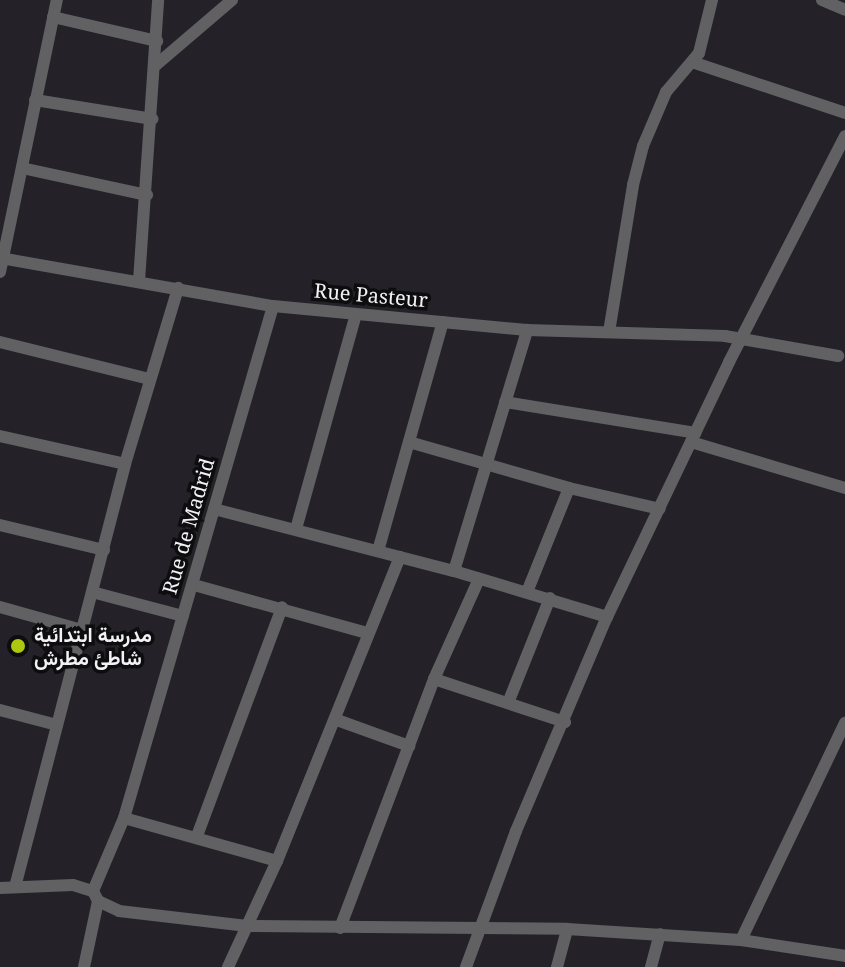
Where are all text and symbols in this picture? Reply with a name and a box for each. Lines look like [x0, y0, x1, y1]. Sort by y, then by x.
street label: Rue Pasteur [313, 278, 429, 312]
street label: Rue de Madrid [157, 455, 219, 597]
place label: مدرسة ابتدائية شاطئ مطرش [34, 622, 152, 669]
marker: مدرسة ابتدائية شاطئ مطرش [9, 637, 27, 655]

